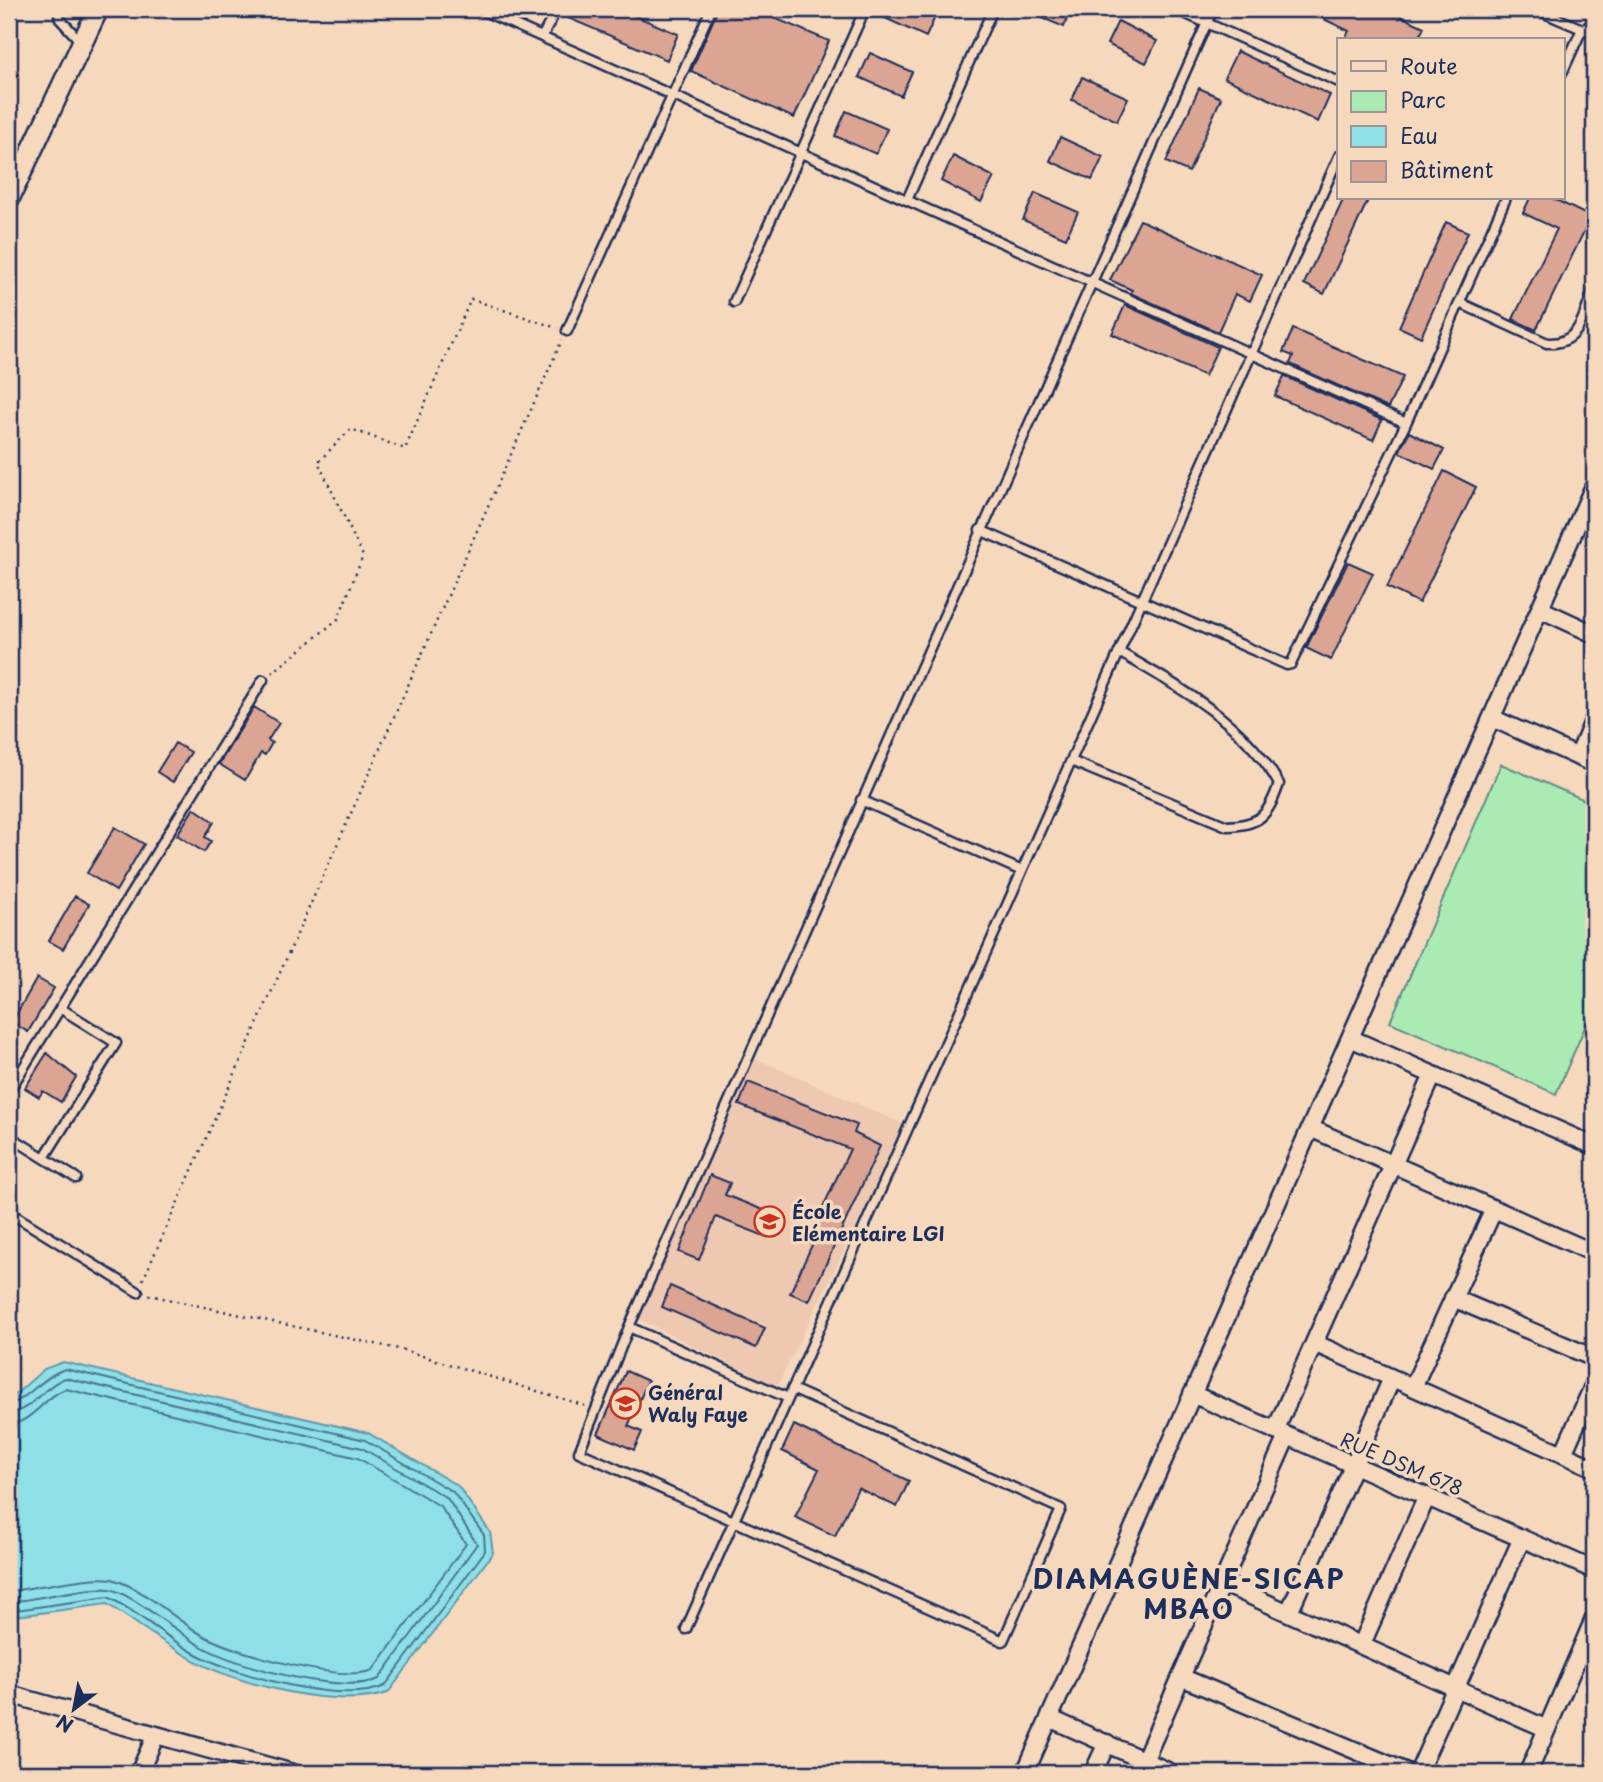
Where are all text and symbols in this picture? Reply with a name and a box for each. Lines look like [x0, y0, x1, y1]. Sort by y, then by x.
legend [1337, 38, 1564, 200]
text: Route [1400, 49, 1458, 81]
text: Parc [1400, 83, 1446, 115]
text: Eau [1400, 119, 1438, 151]
text: Bâtiment [1400, 153, 1493, 185]
place label: École Elémentaire LGI [792, 1197, 945, 1247]
school or university icon: École Elémentaire LGI [752, 1205, 786, 1239]
place label: Général Waly Faye [648, 1378, 748, 1428]
school or university icon: Général Waly Faye [608, 1386, 642, 1420]
street label: RUE DSM 678 [1336, 1425, 1468, 1501]
district label: DIAMAGUÈNE-SICAP MBAO [1033, 1559, 1345, 1628]
north arrow [38, 1674, 108, 1744]
text: N [51, 1708, 78, 1740]

